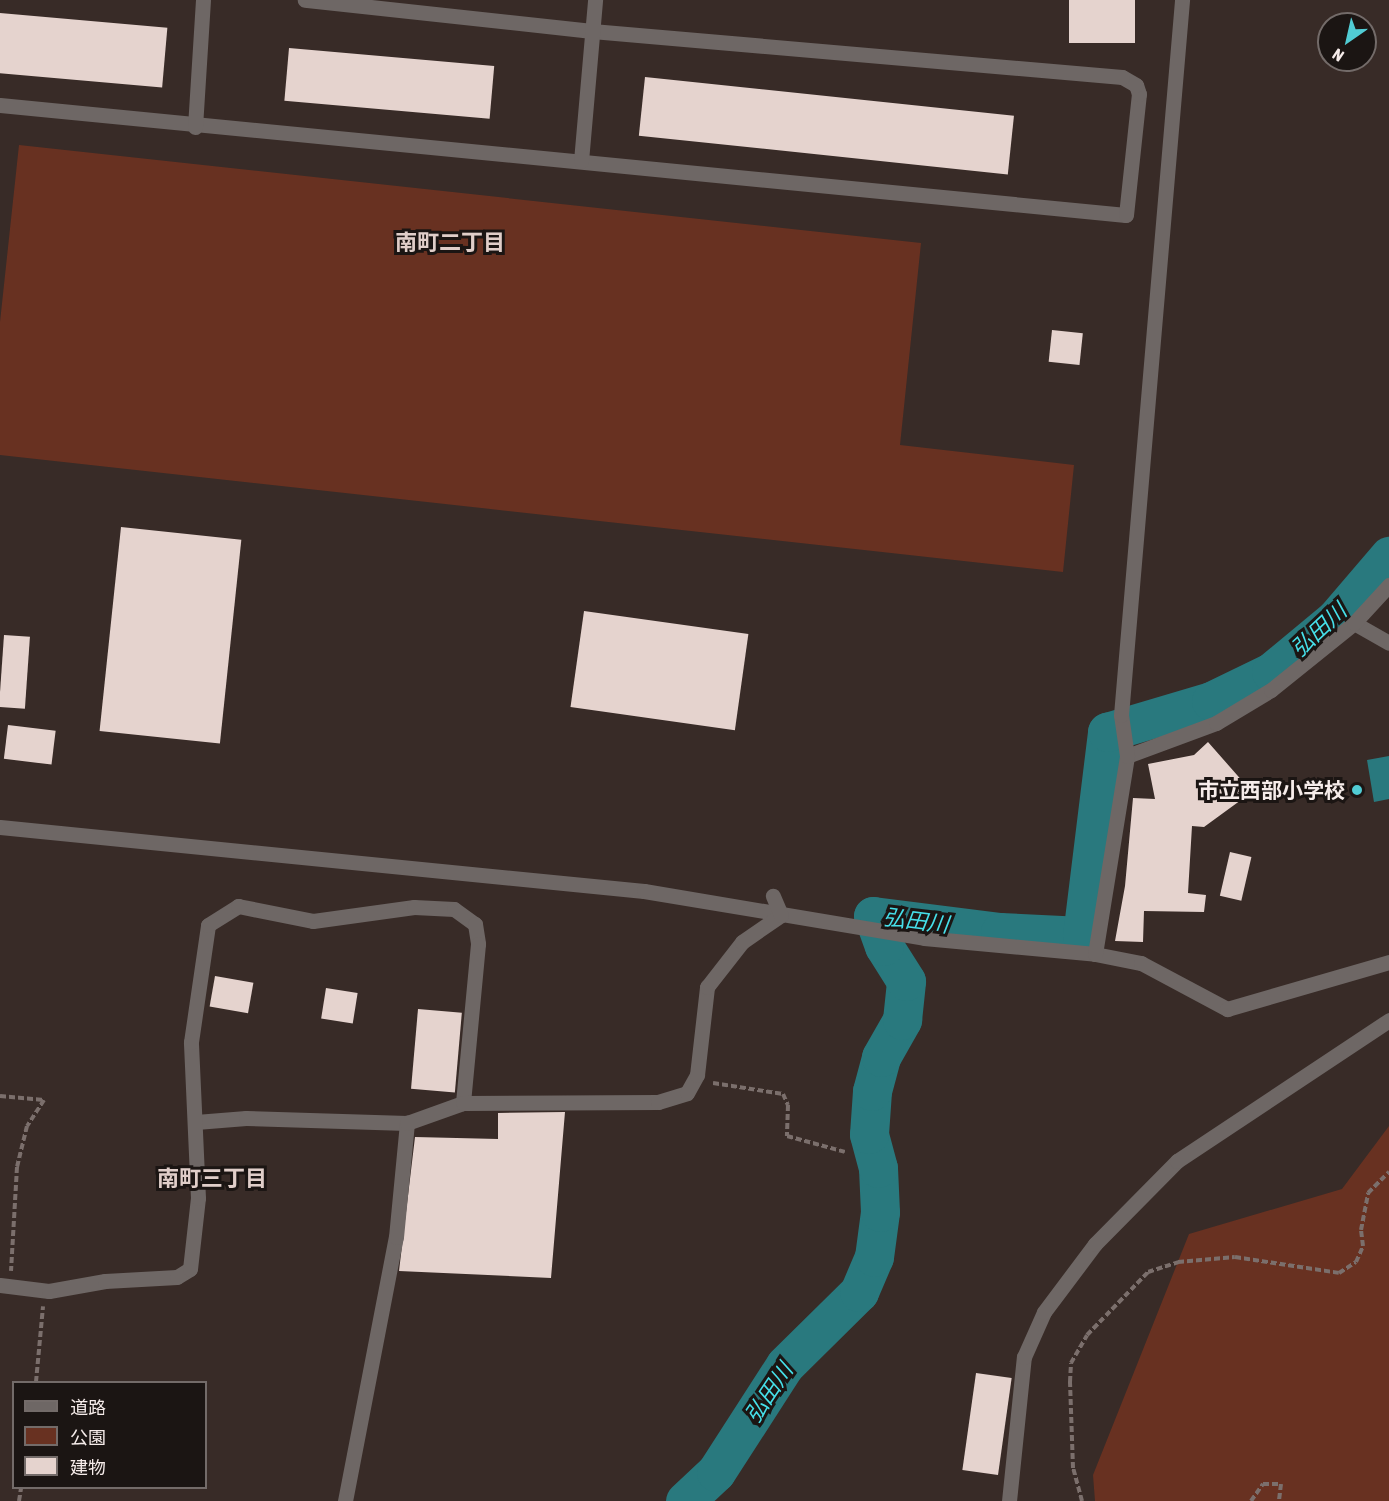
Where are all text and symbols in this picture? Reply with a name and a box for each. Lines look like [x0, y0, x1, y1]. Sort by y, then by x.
north arrow [1317, 12, 1377, 72]
text: N [1329, 45, 1347, 65]
district label: 南町二丁目 [395, 230, 505, 256]
water label: 弘田川 [1286, 598, 1352, 662]
place label: 市立西部小学校 [1198, 777, 1345, 803]
marker: 市立西部小学校 [1350, 783, 1364, 797]
water label: 弘田川 [882, 904, 950, 938]
district label: 南町三丁目 [157, 1166, 267, 1192]
water label: 弘田川 [740, 1358, 798, 1428]
legend [12, 1381, 207, 1489]
text: 道路 [70, 1397, 106, 1418]
text: 公園 [70, 1427, 106, 1448]
text: 建物 [70, 1457, 106, 1478]

